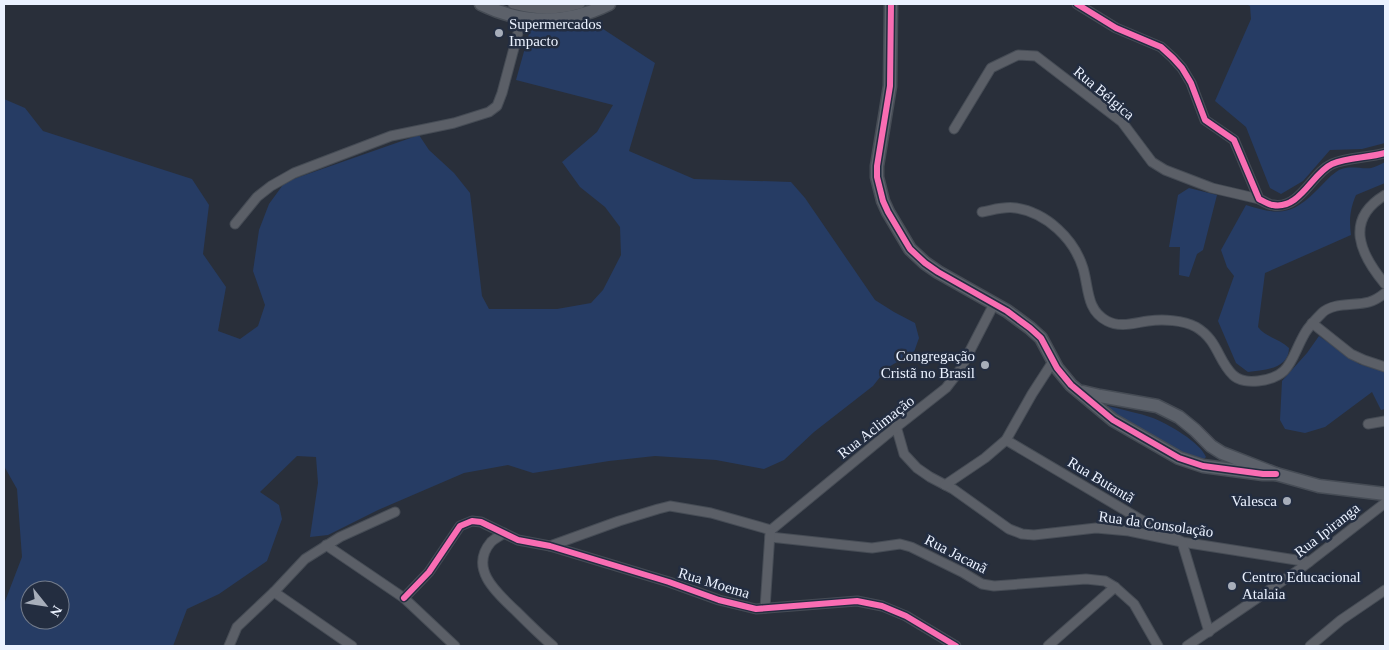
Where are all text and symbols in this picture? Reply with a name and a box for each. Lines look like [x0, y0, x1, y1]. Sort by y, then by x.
place label: Supermercados Impacto [509, 16, 602, 49]
marker: Supermercados Impacto [493, 27, 505, 39]
street label: Rua Bélgica [1071, 63, 1138, 123]
place label: Congregação Cristã no Brasil [881, 348, 975, 381]
marker: Congregação Cristã no Brasil [979, 359, 991, 371]
street label: Rua Aclimação [835, 392, 917, 462]
street label: Rua Butantã [1065, 454, 1137, 506]
place label: Valesca [1231, 493, 1277, 509]
marker: Valesca [1281, 495, 1293, 507]
street label: Rua Ipiranga [1291, 500, 1363, 560]
street label: Rua da Consolação [1098, 508, 1214, 540]
street label: Rua Jacanã [922, 531, 990, 577]
street label: Rua Moema [676, 565, 752, 602]
place label: Centro Educacional Atalaia [1242, 569, 1361, 602]
north arrow [20, 580, 70, 630]
marker: Centro Educacional Atalaia [1226, 580, 1238, 592]
text: N [47, 603, 65, 619]

